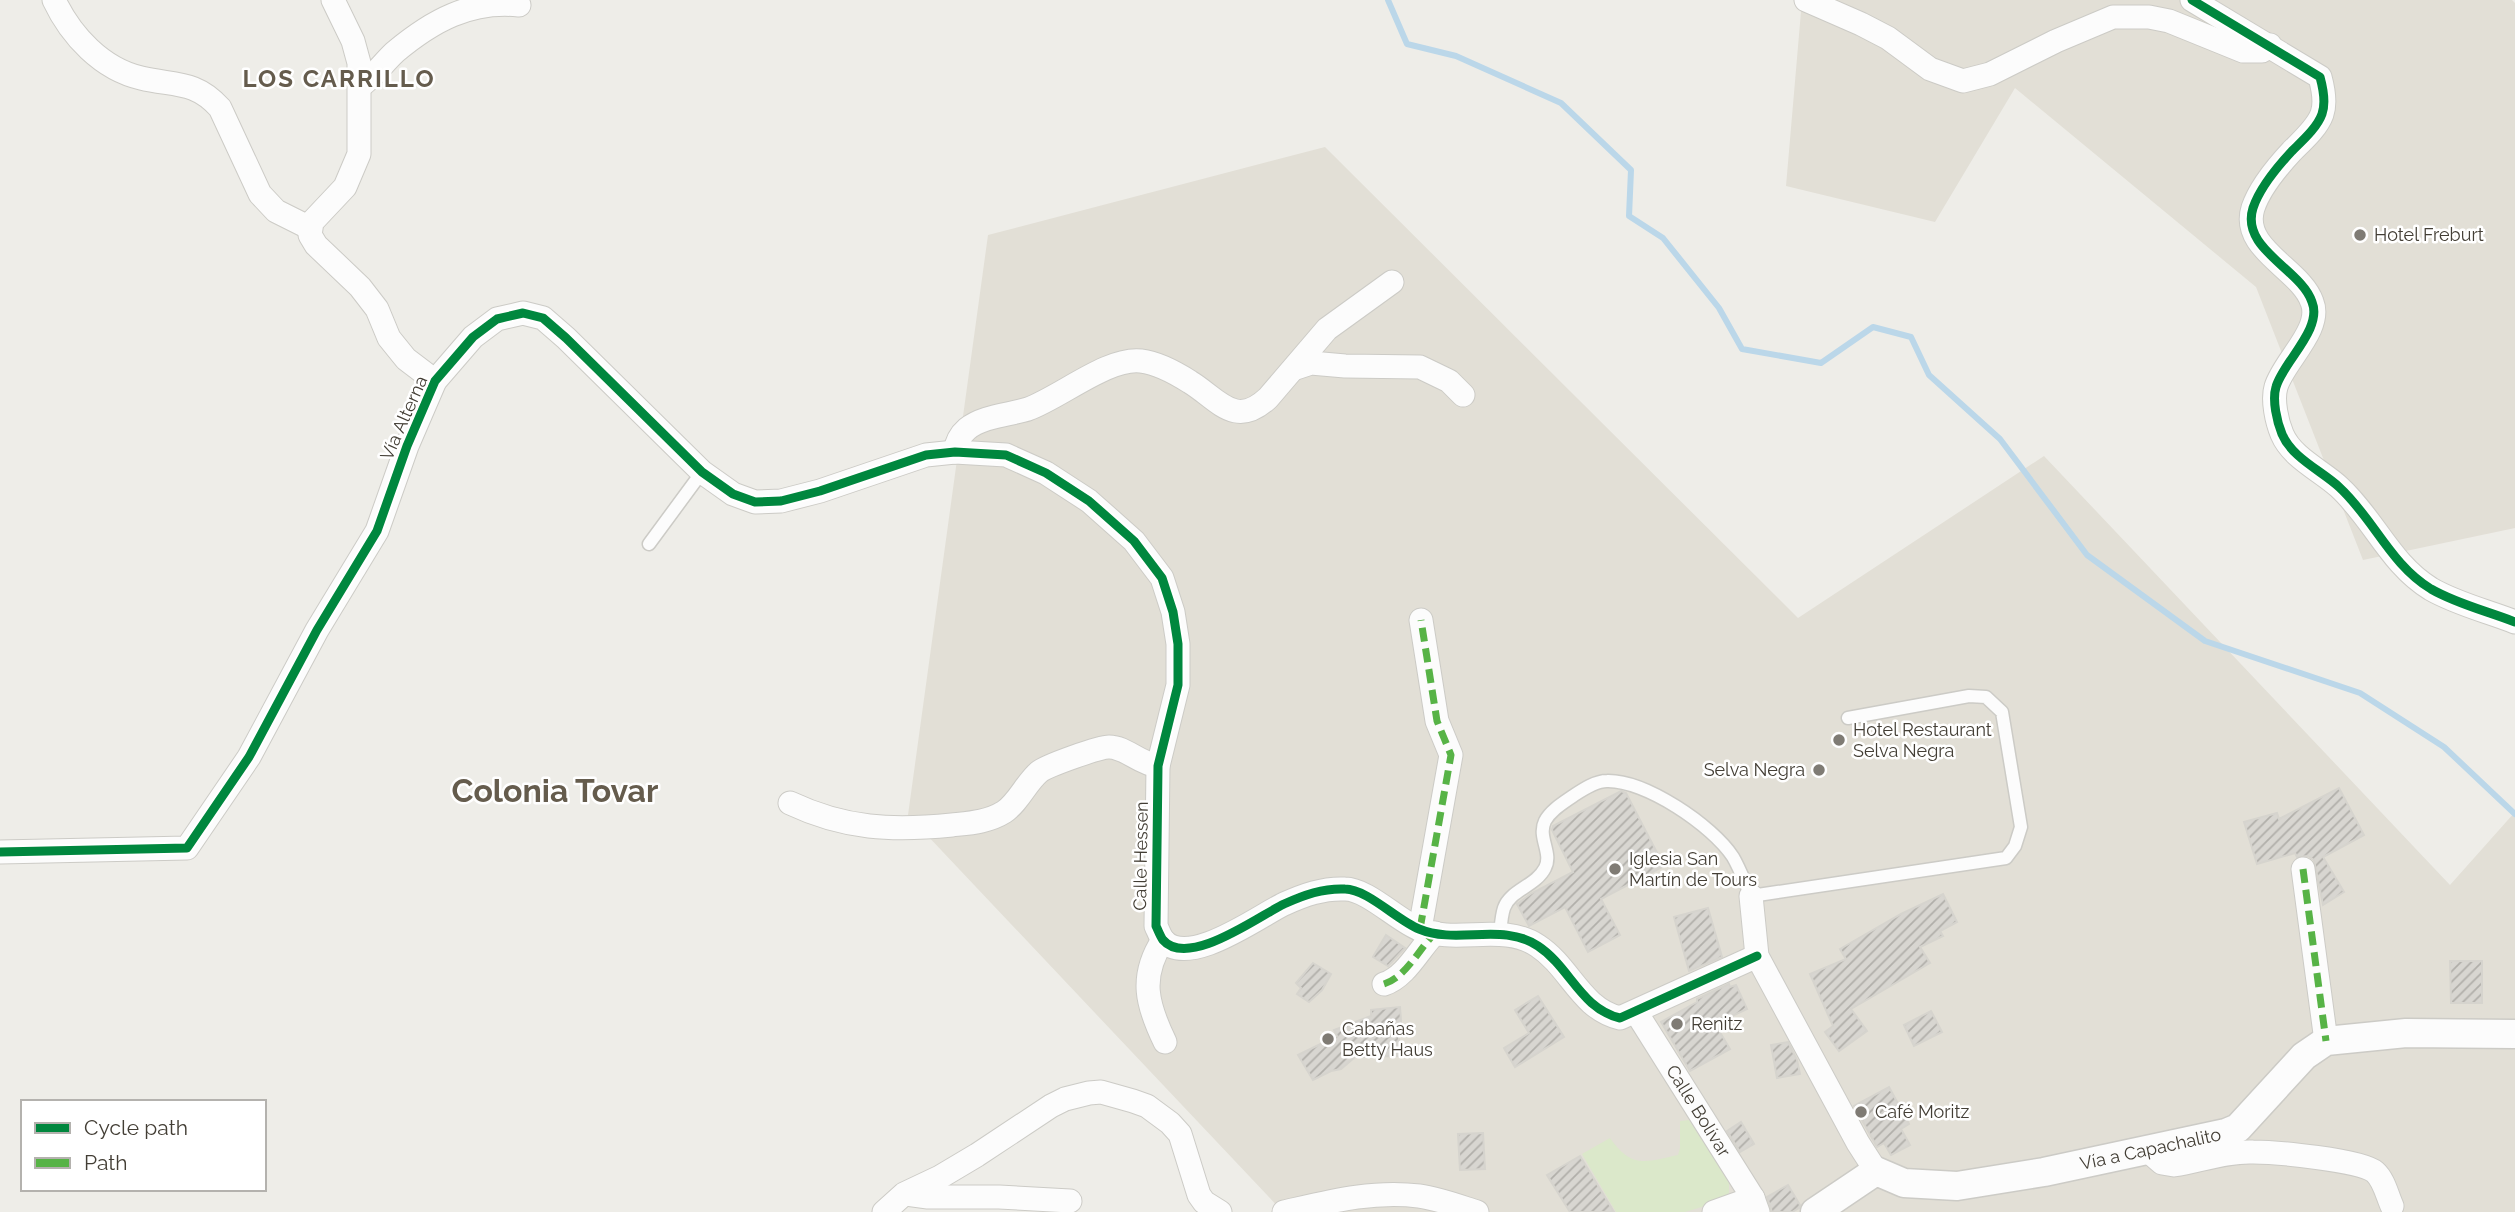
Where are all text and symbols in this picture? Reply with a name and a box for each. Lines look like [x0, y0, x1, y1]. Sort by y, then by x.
district label: LOS CARRILLO [242, 64, 436, 93]
place label: Hotel Freburt [2374, 224, 2484, 245]
marker: Hotel Freburt [2352, 227, 2368, 243]
street label: Vía Alterna [376, 372, 431, 463]
place label: Hotel Restaurant Selva Negra [1853, 719, 1992, 761]
marker: Hotel Restaurant Selva Negra [1831, 732, 1847, 748]
place label: Selva Negra [1704, 759, 1805, 780]
marker: Selva Negra [1811, 762, 1827, 778]
district label: Colonia Tovar [452, 772, 658, 809]
street label: Calle Hessen [1129, 801, 1152, 911]
place label: Iglesia San Martín de Tours [1629, 848, 1757, 890]
marker: Iglesia San Martín de Tours [1607, 861, 1623, 877]
place label: Renitz [1691, 1013, 1742, 1034]
marker: Renitz [1669, 1016, 1685, 1032]
place label: Cabañas Betty Haus [1342, 1018, 1433, 1060]
marker: Cabañas Betty Haus [1320, 1031, 1336, 1047]
street label: Calle Bolívar [1662, 1061, 1736, 1161]
legend [21, 1100, 266, 1191]
place label: Café Moritz [1875, 1101, 1970, 1122]
marker: Café Moritz [1853, 1104, 1869, 1120]
text: Cycle path [84, 1115, 188, 1140]
street label: Vía a Capachalito [2078, 1123, 2223, 1174]
text: Path [84, 1150, 128, 1175]

